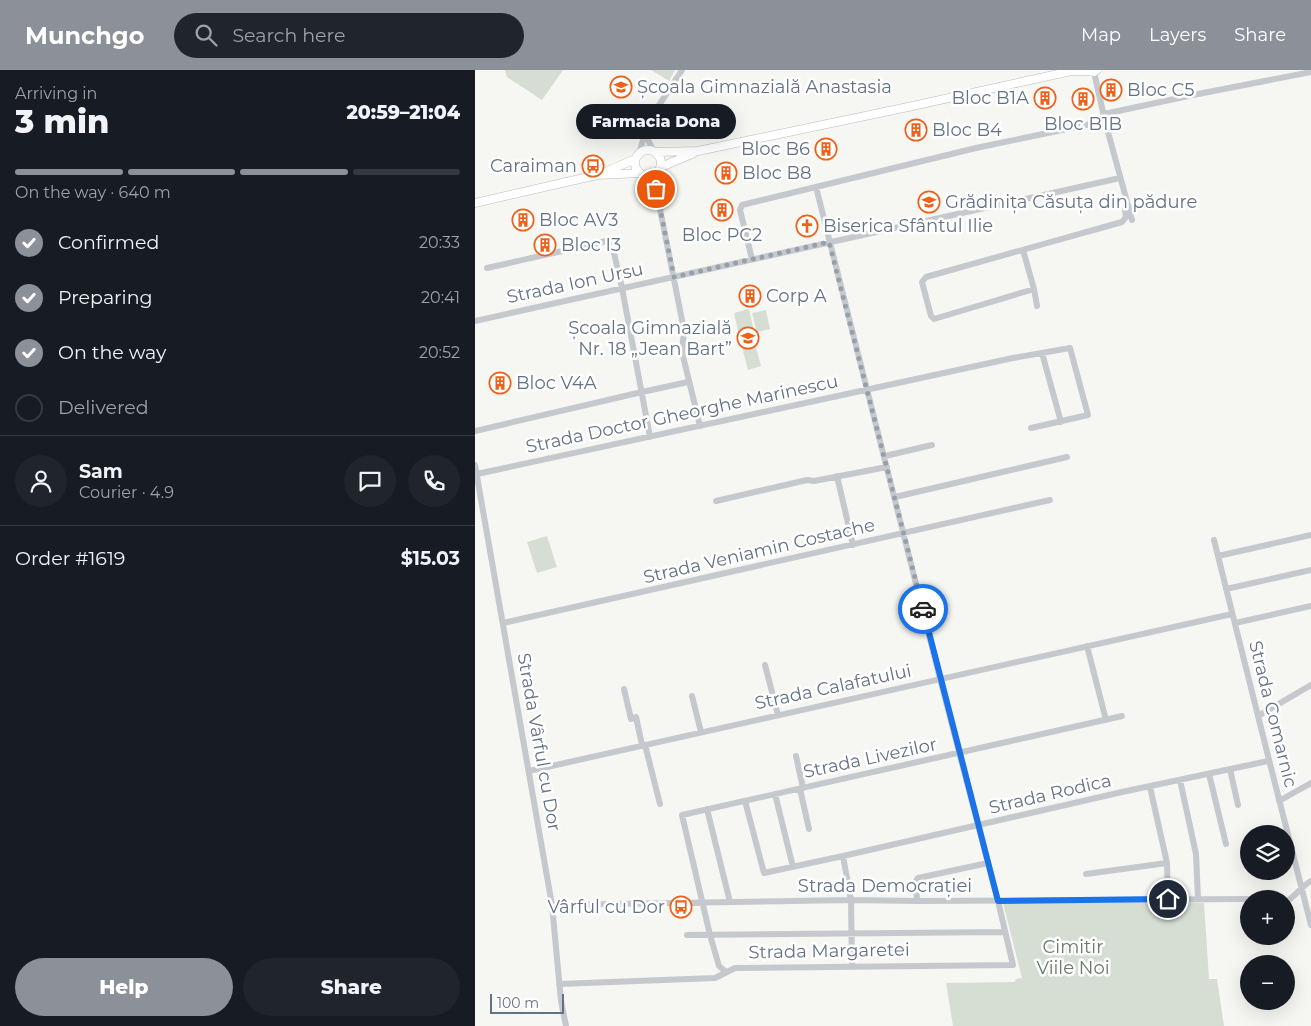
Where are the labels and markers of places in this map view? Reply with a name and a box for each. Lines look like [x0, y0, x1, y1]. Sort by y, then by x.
school or university icon: Școala Gimnazială Anastasia [609, 75, 633, 99]
place label: Școala Gimnazială Anastasia [637, 76, 892, 99]
building icon: Bloc C5 [1099, 78, 1123, 102]
place label: Bloc C5 [1127, 79, 1194, 101]
building icon: Bloc B1A [1033, 86, 1057, 110]
place label: Bloc B1A [951, 87, 1029, 109]
building icon: Bloc B1B [1071, 87, 1095, 111]
callout: Farmacia Dona [576, 104, 736, 139]
place label: Bloc B1B [1044, 113, 1122, 135]
building icon: Bloc B4 [904, 118, 928, 142]
place label: Bloc B4 [932, 119, 1002, 141]
building icon: Bloc B6 [814, 137, 838, 161]
place label: Bloc B6 [741, 138, 810, 160]
bus stop icon: Caraiman [581, 154, 605, 178]
place label: Caraiman [490, 155, 577, 177]
building icon: Bloc B8 [714, 161, 738, 185]
place label: Bloc B8 [742, 162, 812, 184]
pin [635, 168, 677, 210]
school or university icon: Grădinița Căsuța din pădure [917, 190, 941, 214]
place label: Grădinița Căsuța din pădure [945, 191, 1198, 214]
building icon: Bloc PC2 [710, 198, 734, 222]
building icon: Bloc AV3 [511, 208, 535, 232]
place label: Bloc AV3 [539, 209, 619, 231]
church icon: Biserica Sfântul Ilie [795, 214, 819, 238]
place label: Biserica Sfântul Ilie [823, 215, 993, 237]
place label: Bloc PC2 [682, 224, 762, 246]
building icon: Bloc I3 [533, 233, 557, 257]
place label: Bloc I3 [561, 234, 621, 256]
building icon: Corp A [738, 284, 762, 308]
place label: Corp A [766, 285, 827, 307]
place label: Școala Gimnazială Nr. 18 „Jean Bart” [568, 317, 732, 360]
school or university icon: Școala Gimnazială Nr. 18 „Jean Bart” [736, 326, 760, 350]
building icon: Bloc V4A [488, 371, 512, 395]
place label: Bloc V4A [516, 372, 597, 394]
pin [1147, 878, 1189, 920]
bus stop icon: Vârful cu Dor [669, 895, 693, 919]
place label: Vârful cu Dor [548, 896, 665, 918]

